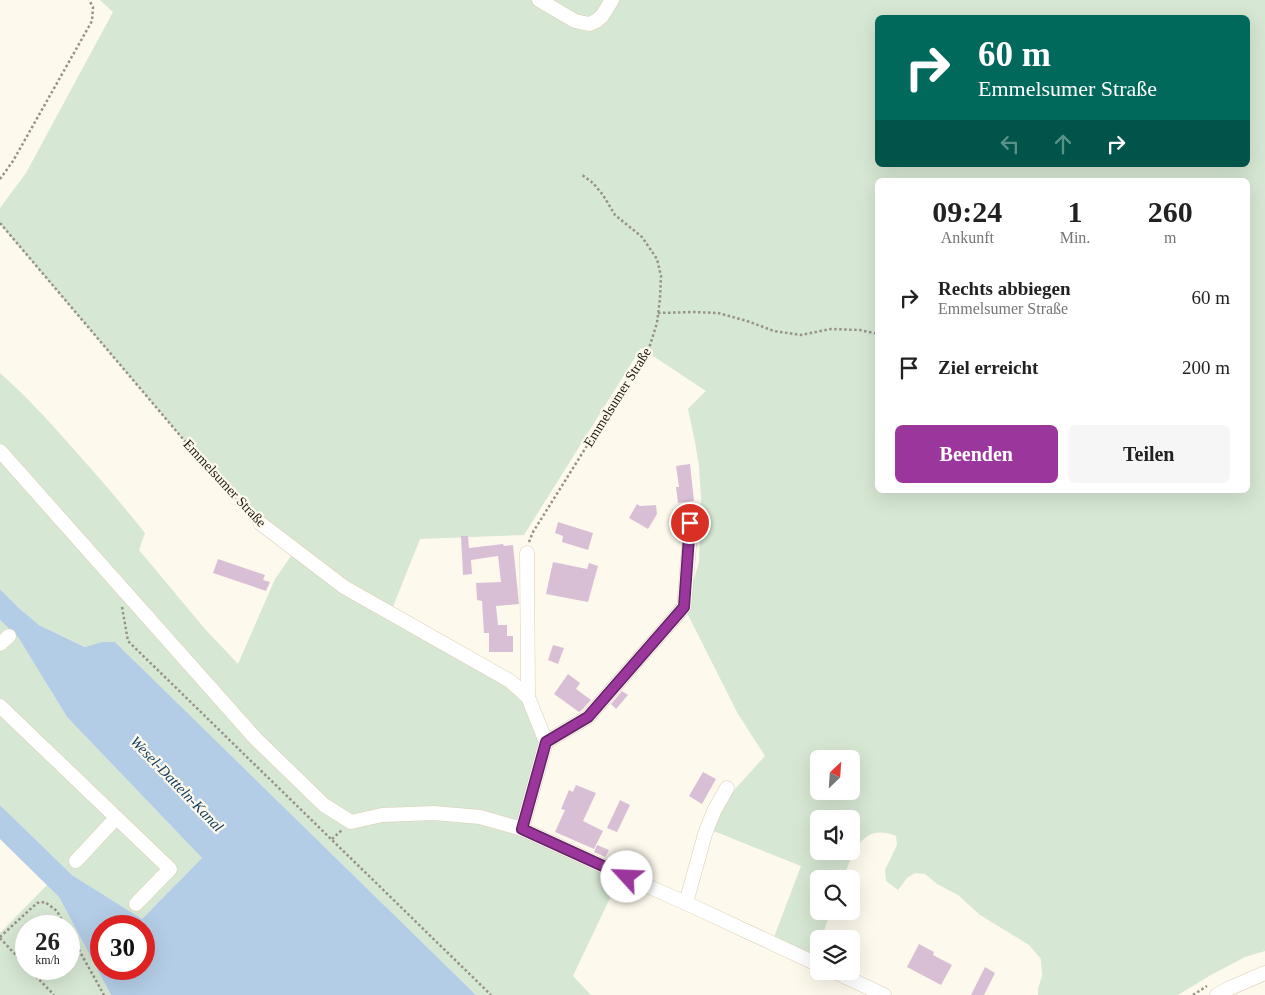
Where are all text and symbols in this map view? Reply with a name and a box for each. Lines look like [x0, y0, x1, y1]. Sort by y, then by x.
icon: right [895, 35, 960, 100]
text: 60 m [978, 35, 1051, 74]
text: Emmelsumer Straße [978, 76, 1157, 101]
icon: left [996, 130, 1024, 158]
icon: ahead [1049, 130, 1077, 158]
icon: right [1102, 130, 1130, 158]
text: 09:24 [932, 195, 1002, 228]
text: 1 [1067, 195, 1082, 228]
text: 260 [1148, 195, 1193, 228]
text: Ankunft [941, 229, 994, 246]
text: Min. [1060, 229, 1090, 246]
text: m [1164, 229, 1176, 246]
text: Rechts abbiegen [938, 278, 1070, 299]
icon: right [895, 284, 923, 312]
text: 60 m [1191, 287, 1230, 308]
text: Emmelsumer Straße [938, 300, 1068, 317]
street label: Emmelsumer Straße [581, 345, 654, 450]
icon: arrive [895, 354, 923, 382]
text: Ziel erreicht [938, 357, 1038, 378]
text: 200 m [1182, 357, 1230, 378]
button: Beenden [895, 425, 1058, 483]
button: Teilen [1068, 425, 1230, 483]
street label: Emmelsumer Straße [180, 437, 269, 530]
pin [669, 502, 711, 544]
icon: arrive [676, 509, 704, 537]
water label: Wesel-Datteln-Kanal [127, 733, 227, 835]
north arrow [810, 750, 860, 800]
map controls [810, 750, 860, 980]
button: sound [810, 810, 860, 860]
position arrow [600, 850, 652, 902]
button: search [810, 870, 860, 920]
speed limit sign: 30 [90, 915, 155, 980]
text: 26 [35, 928, 60, 955]
button: layers [810, 930, 860, 980]
text: km/h [35, 953, 60, 967]

